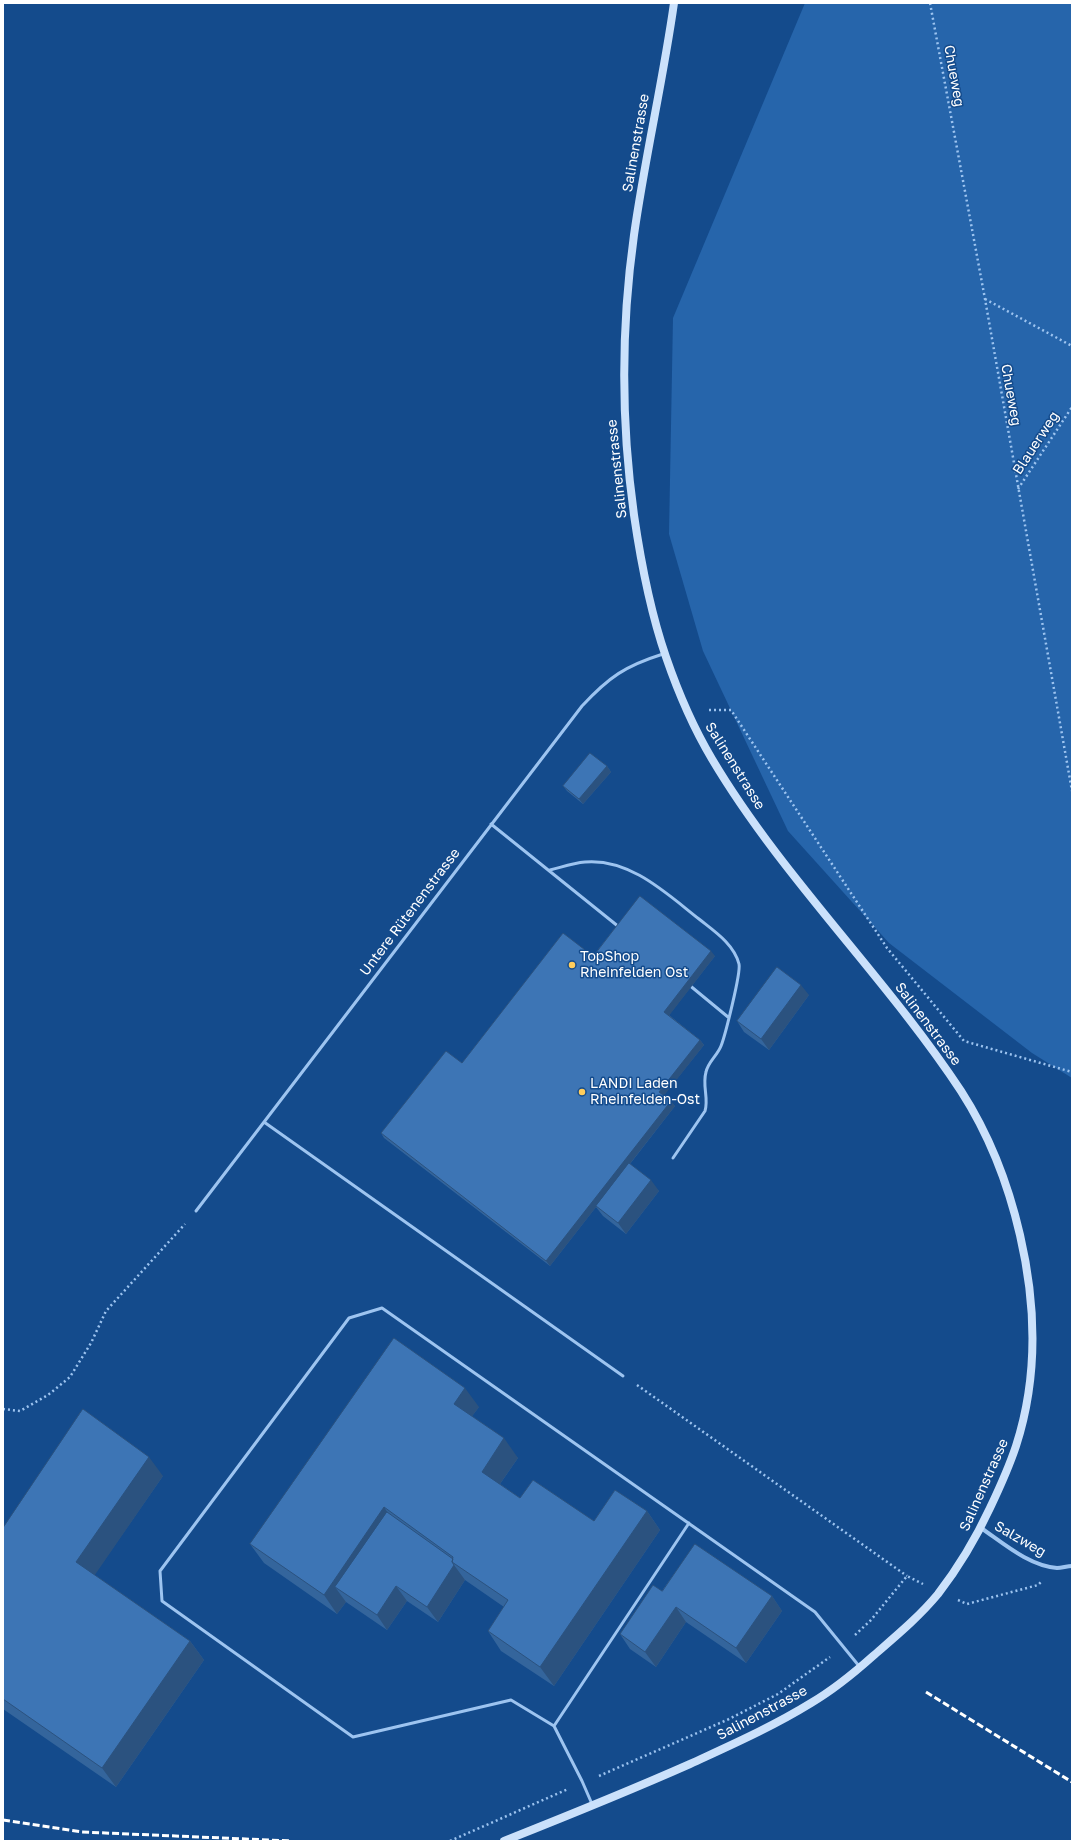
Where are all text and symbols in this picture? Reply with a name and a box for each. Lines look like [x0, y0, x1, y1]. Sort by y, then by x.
street label: Chueweg [940, 44, 968, 108]
street label: Salinenstrasse [619, 92, 653, 194]
street label: Chueweg [997, 363, 1025, 427]
street label: Blauerweg [1009, 408, 1063, 478]
street label: Salinenstrasse [603, 419, 631, 519]
street label: Salinenstrasse [701, 719, 769, 813]
street label: Untere Rütenenstrasse [357, 845, 463, 979]
place label: TopShop Rheinfelden Ost [580, 949, 688, 982]
marker: TopShop Rheinfelden Ost [567, 960, 577, 970]
street label: Salinenstrasse [891, 979, 965, 1069]
place label: LANDI Laden Rheinfelden-Ost [590, 1076, 700, 1108]
marker: LANDI Laden Rheinfelden-Ost [577, 1087, 587, 1097]
street label: Salinenstrasse [956, 1436, 1012, 1534]
street label: Salzweg [991, 1518, 1049, 1560]
street label: Salinenstrasse [714, 1682, 810, 1744]

